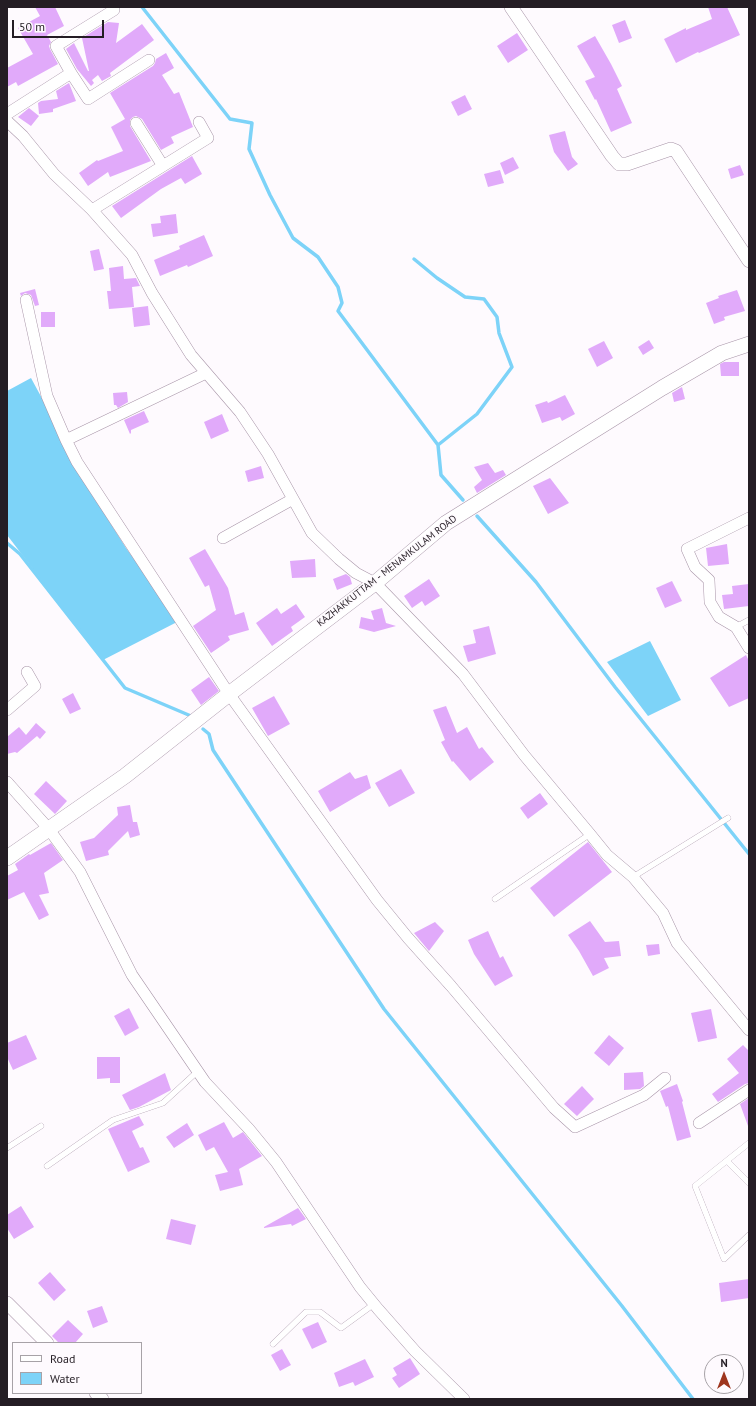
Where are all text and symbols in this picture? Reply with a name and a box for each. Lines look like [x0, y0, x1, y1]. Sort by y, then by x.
scale bar [14, 12, 106, 38]
text: 50 m [19, 19, 45, 34]
street label: KAZHAKKUTTAM - MENAMKULAM ROAD [315, 513, 459, 629]
legend [12, 1342, 142, 1394]
text: Road [50, 1351, 75, 1366]
north arrow [704, 1354, 744, 1394]
text: N [720, 1356, 728, 1370]
text: Water [50, 1371, 80, 1386]

